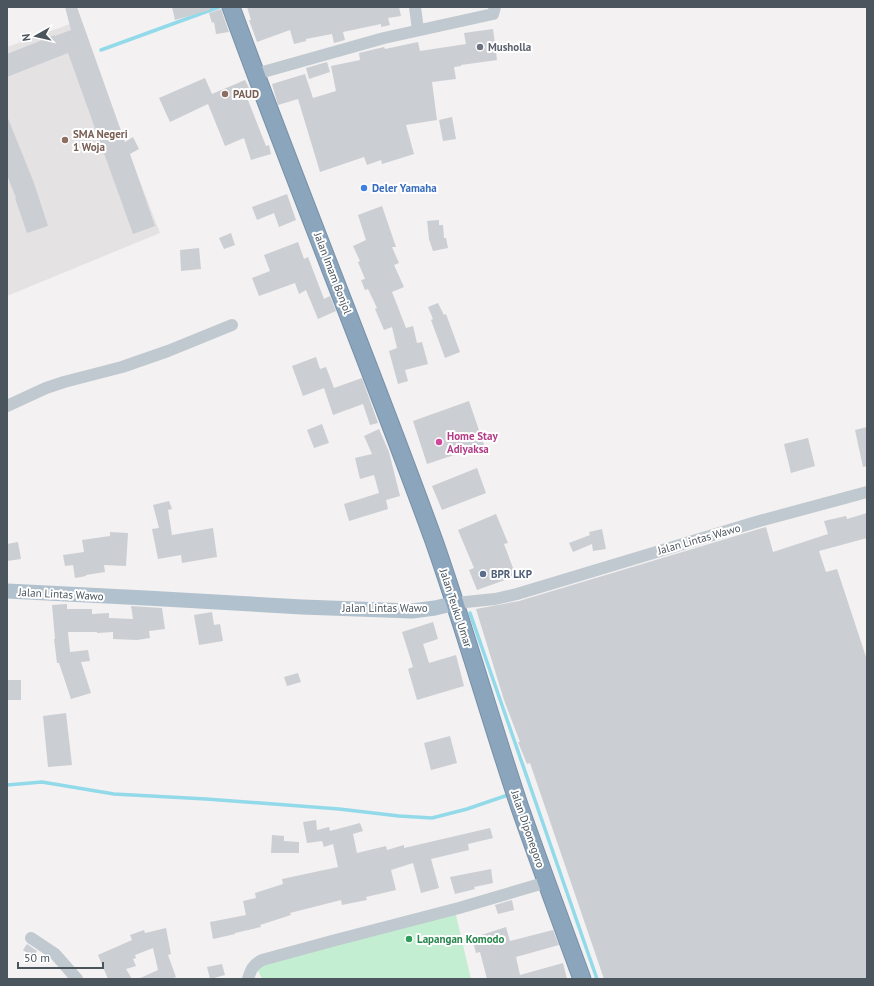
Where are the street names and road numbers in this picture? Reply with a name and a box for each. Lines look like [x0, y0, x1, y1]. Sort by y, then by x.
street label: Jalan Imam Bonjol [311, 229, 355, 316]
street label: Jalan Lintas Wawo [655, 520, 742, 558]
street label: Jalan Teuku Umar [436, 566, 475, 649]
street label: Jalan Lintas Wawo [17, 585, 104, 603]
street label: Jalan Lintas Wawo [341, 601, 428, 615]
street label: Jalan Diponegoro [508, 787, 548, 870]

